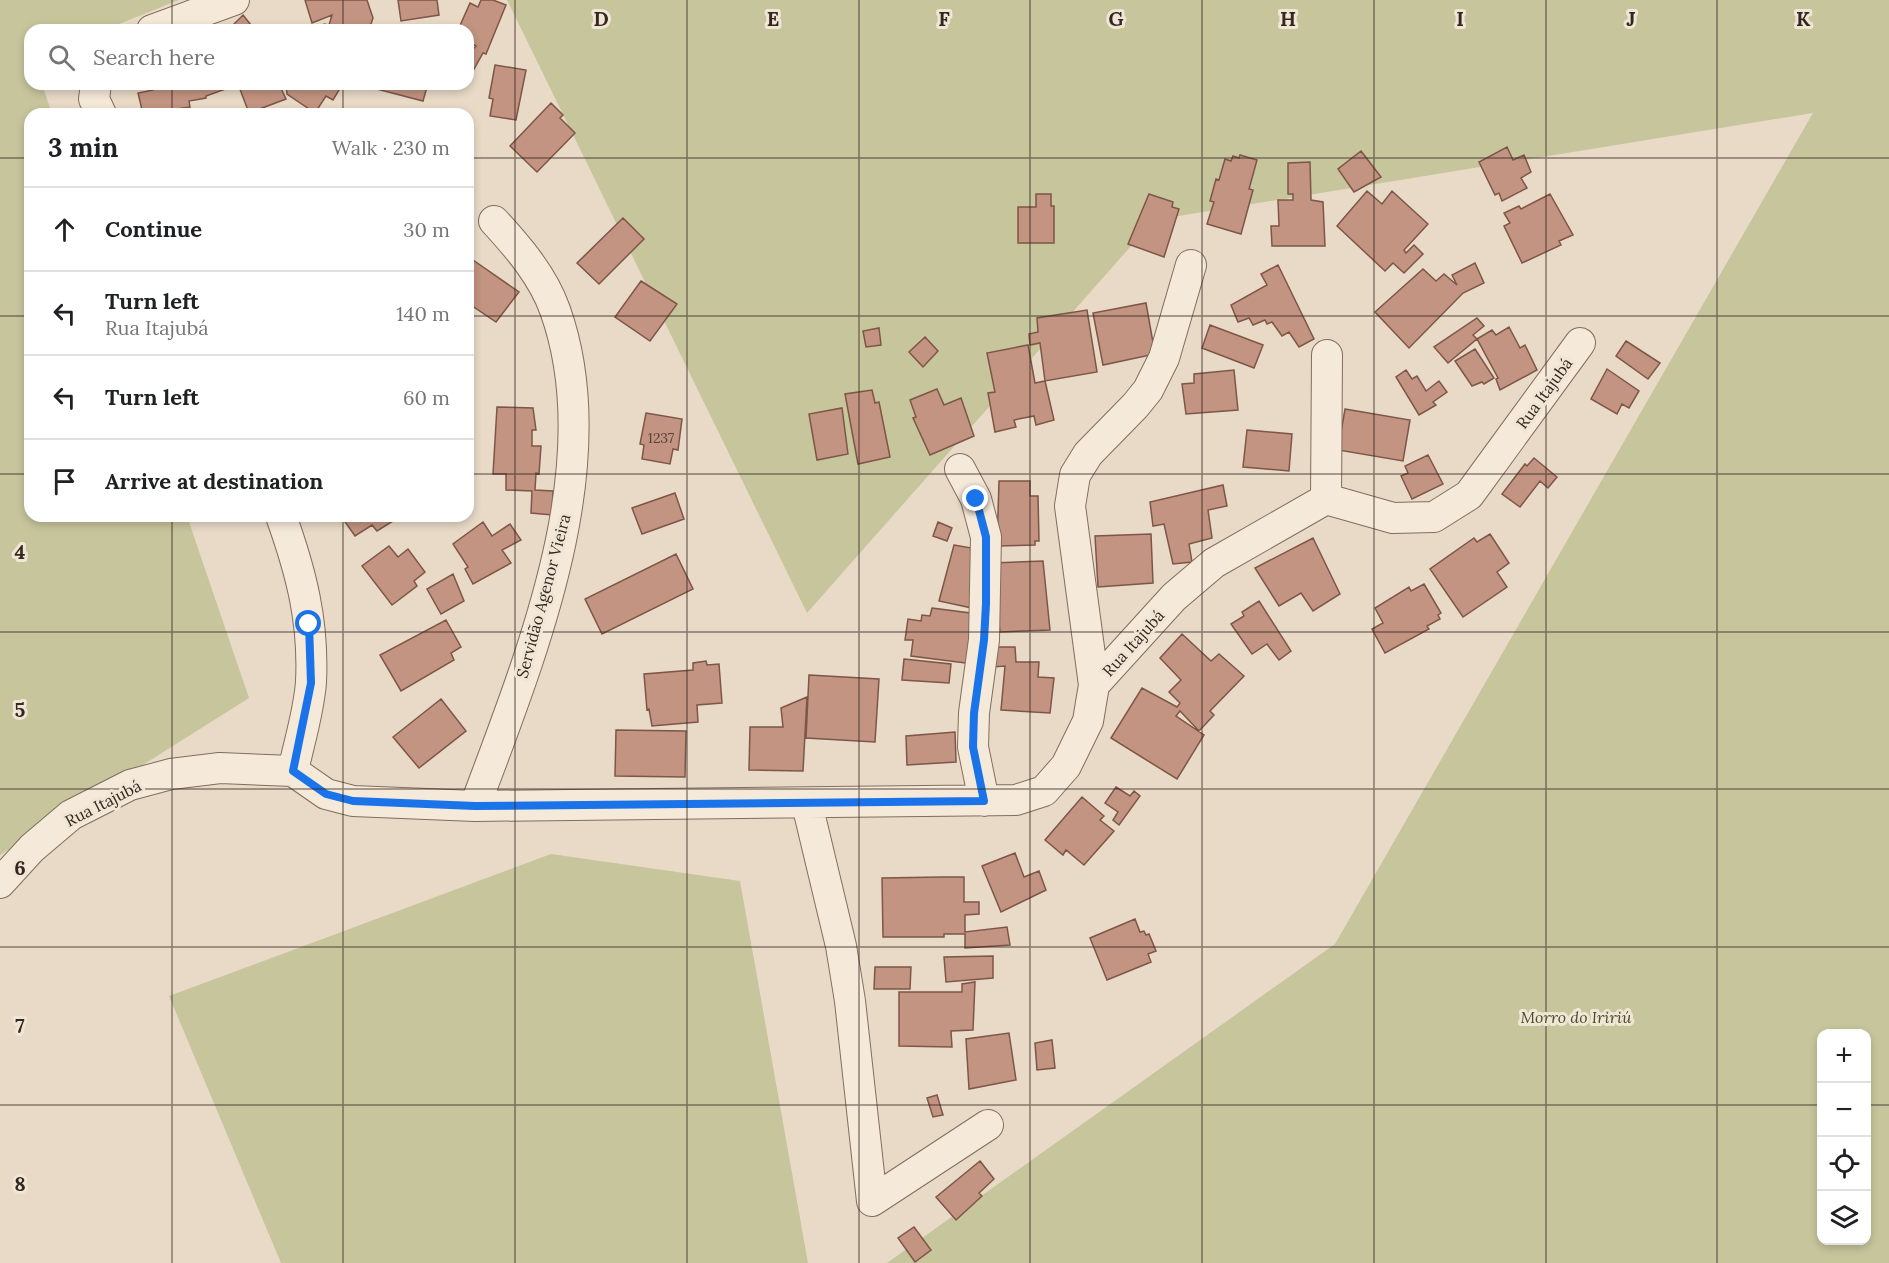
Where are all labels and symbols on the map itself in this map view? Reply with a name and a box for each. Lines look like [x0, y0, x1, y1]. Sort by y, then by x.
text: D [593, 6, 609, 31]
text: E [767, 6, 779, 31]
text: F [938, 6, 950, 31]
text: G [1108, 6, 1124, 31]
text: H [1280, 6, 1296, 31]
text: I [1456, 6, 1464, 31]
text: J [1626, 6, 1636, 31]
text: K [1796, 6, 1811, 31]
street label: Rua Itajubá [1512, 354, 1576, 432]
house number: 1237 [648, 429, 675, 447]
route end [962, 485, 988, 511]
street label: Servidão Agenor Vieira [511, 512, 575, 680]
text: 4 [15, 539, 26, 564]
street label: Rua Itajubá [1098, 606, 1168, 680]
route start [295, 610, 321, 636]
text: 5 [15, 697, 26, 722]
street label: Rua Itajubá [62, 775, 144, 831]
text: 6 [14, 855, 26, 880]
park label: Morro do Iririú [1521, 1007, 1632, 1027]
text: 7 [15, 1013, 25, 1038]
text: 8 [14, 1171, 26, 1196]

